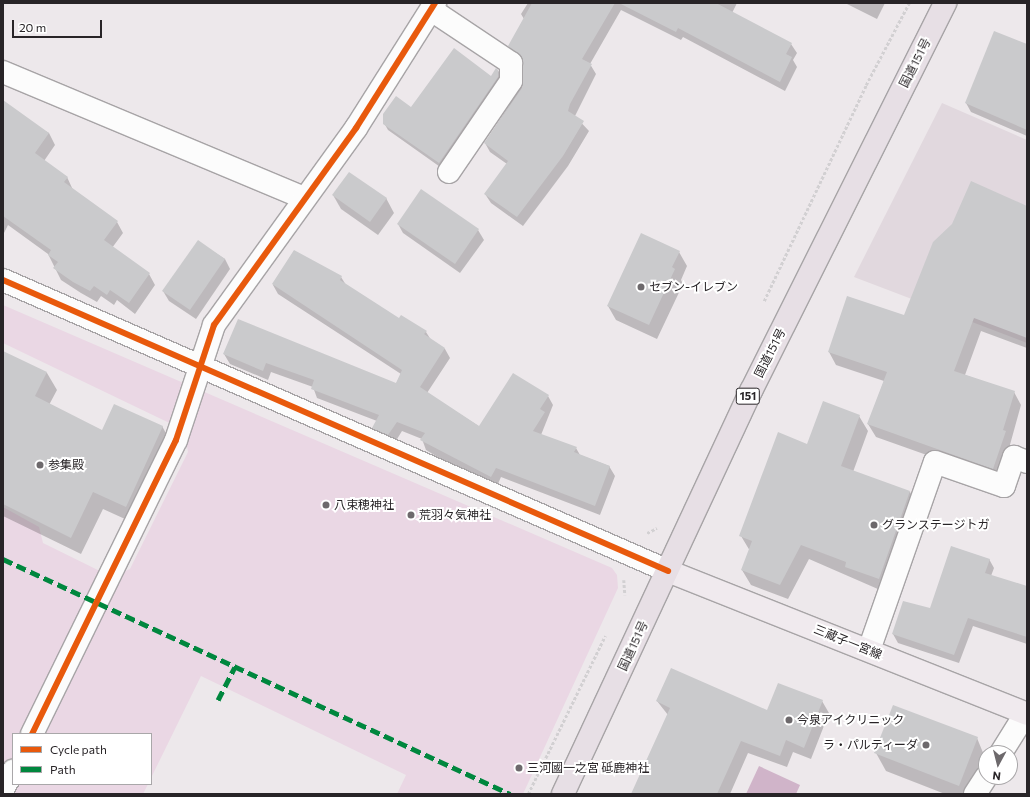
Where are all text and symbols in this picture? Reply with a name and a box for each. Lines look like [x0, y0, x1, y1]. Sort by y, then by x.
scale bar [14, 12, 104, 38]
text: 20 m [19, 20, 46, 34]
street label: 国道151号 [897, 36, 933, 90]
place label: セブン-イレブン [649, 280, 738, 294]
marker: セブン-イレブン [636, 282, 646, 292]
street label: 国道151号 [752, 326, 788, 380]
road number: 151 [735, 387, 761, 405]
place label: 参集殿 [48, 458, 84, 472]
marker: 参集殿 [35, 460, 45, 470]
place label: 八束穂神社 [334, 498, 394, 512]
marker: 八束穂神社 [321, 500, 331, 510]
place label: 荒羽々気神社 [419, 508, 491, 522]
marker: 荒羽々気神社 [406, 510, 416, 520]
place label: グランステージトガ [882, 518, 990, 532]
marker: グランステージトガ [869, 520, 879, 530]
street label: 国道151号 [615, 619, 651, 673]
street label: 三蔵子一宮線 [812, 622, 884, 662]
place label: 今泉アイクリニック [797, 713, 905, 727]
marker: 今泉アイクリニック [784, 715, 794, 725]
legend [12, 733, 152, 785]
place label: ラ・パルティーダ [822, 738, 918, 752]
marker: ラ・パルティーダ [921, 740, 931, 750]
text: Cycle path [50, 742, 107, 756]
north arrow [978, 745, 1018, 785]
place label: 三河國一之宮 砥鹿神社 [527, 761, 649, 775]
text: Path [50, 762, 76, 776]
marker: 三河國一之宮 砥鹿神社 [514, 763, 524, 773]
text: N [992, 769, 1002, 783]

